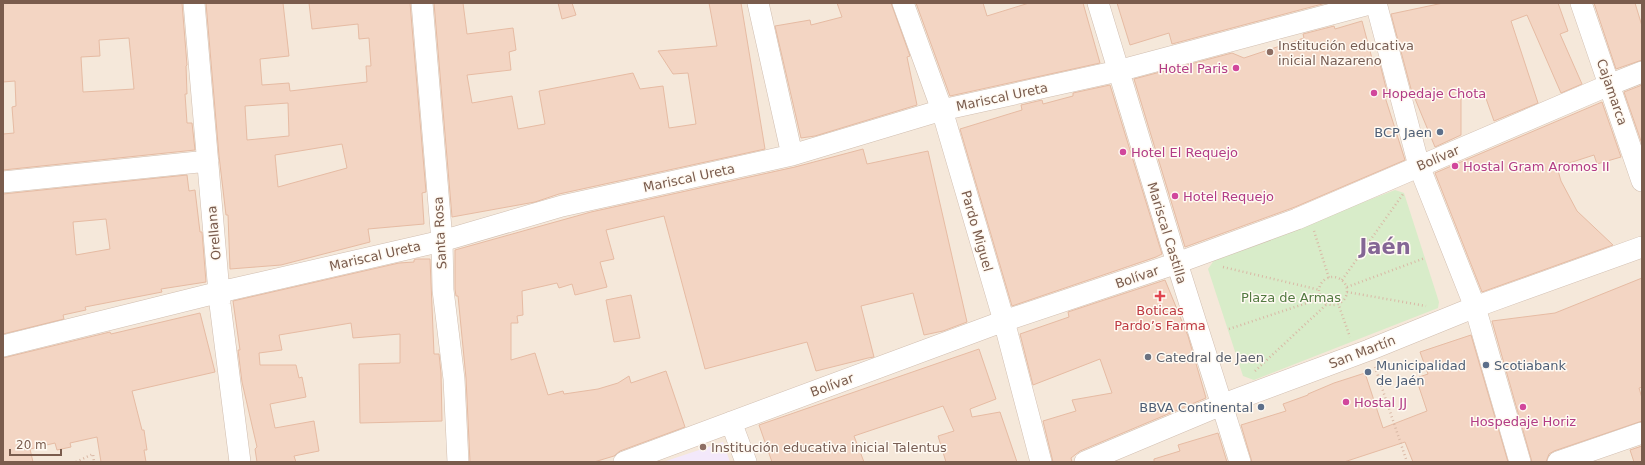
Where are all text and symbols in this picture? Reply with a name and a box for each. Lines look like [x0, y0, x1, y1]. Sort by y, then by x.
place label: Institución educativa inicial Nazareno [1278, 38, 1414, 68]
marker: Institución educativa inicial Nazareno [1265, 47, 1275, 57]
street label: Cajamarca [1594, 57, 1630, 127]
place label: Hotel Paris [1158, 61, 1228, 76]
marker: Hotel Paris [1231, 63, 1241, 73]
street label: Mariscal Ureta [955, 80, 1049, 114]
place label: Hopedaje Chota [1382, 86, 1486, 101]
marker: Hopedaje Chota [1369, 88, 1379, 98]
place label: BCP Jaen [1374, 125, 1432, 140]
marker: BCP Jaen [1435, 127, 1445, 137]
street label: Bolívar [1414, 142, 1462, 174]
place label: Hotel El Requejo [1131, 145, 1238, 160]
marker: Hotel El Requejo [1118, 147, 1128, 157]
place label: Hostal Gram Aromos II [1463, 159, 1610, 174]
street label: Mariscal Ureta [642, 161, 736, 195]
marker: Hostal Gram Aromos II [1450, 161, 1460, 171]
street label: Mariscal Castilla [1144, 180, 1190, 286]
street label: Pardo Miguel [958, 189, 996, 273]
place label: Hotel Requejo [1183, 189, 1274, 204]
marker: Hotel Requejo [1170, 191, 1180, 201]
street label: Santa Rosa [431, 196, 449, 270]
street label: Orellana [204, 205, 224, 261]
district label: Jaén [1357, 235, 1411, 259]
street label: Mariscal Ureta [328, 238, 422, 274]
street label: Bolívar [1113, 262, 1161, 291]
park label: Plaza de Armas [1241, 290, 1341, 305]
marker: Boticas Pardo’s Farma [1155, 291, 1165, 301]
place label: Boticas Pardo’s Farma [1114, 303, 1206, 333]
street label: San Martín [1327, 332, 1397, 372]
place label: Catedral de Jaen [1156, 350, 1264, 365]
marker: Catedral de Jaen [1143, 352, 1153, 362]
place label: Municipalidad de Jaén [1376, 358, 1466, 388]
place label: Scotiabank [1494, 358, 1566, 373]
marker: Scotiabank [1481, 360, 1491, 370]
marker: Municipalidad de Jaén [1363, 367, 1373, 377]
street label: Bolívar [808, 370, 856, 400]
place label: Hostal JJ [1354, 395, 1407, 410]
marker: Hostal JJ [1341, 397, 1351, 407]
place label: BBVA Continental [1139, 400, 1253, 415]
marker: BBVA Continental [1256, 402, 1266, 412]
marker: Hospedaje Horiz [1518, 402, 1528, 412]
place label: Hospedaje Horiz [1470, 414, 1576, 429]
scale bar [10, 431, 61, 457]
text: 20 m [16, 438, 47, 452]
place label: Institución educativa inicial Talentus [711, 440, 947, 455]
marker: Institución educativa inicial Talentus [698, 442, 708, 452]

